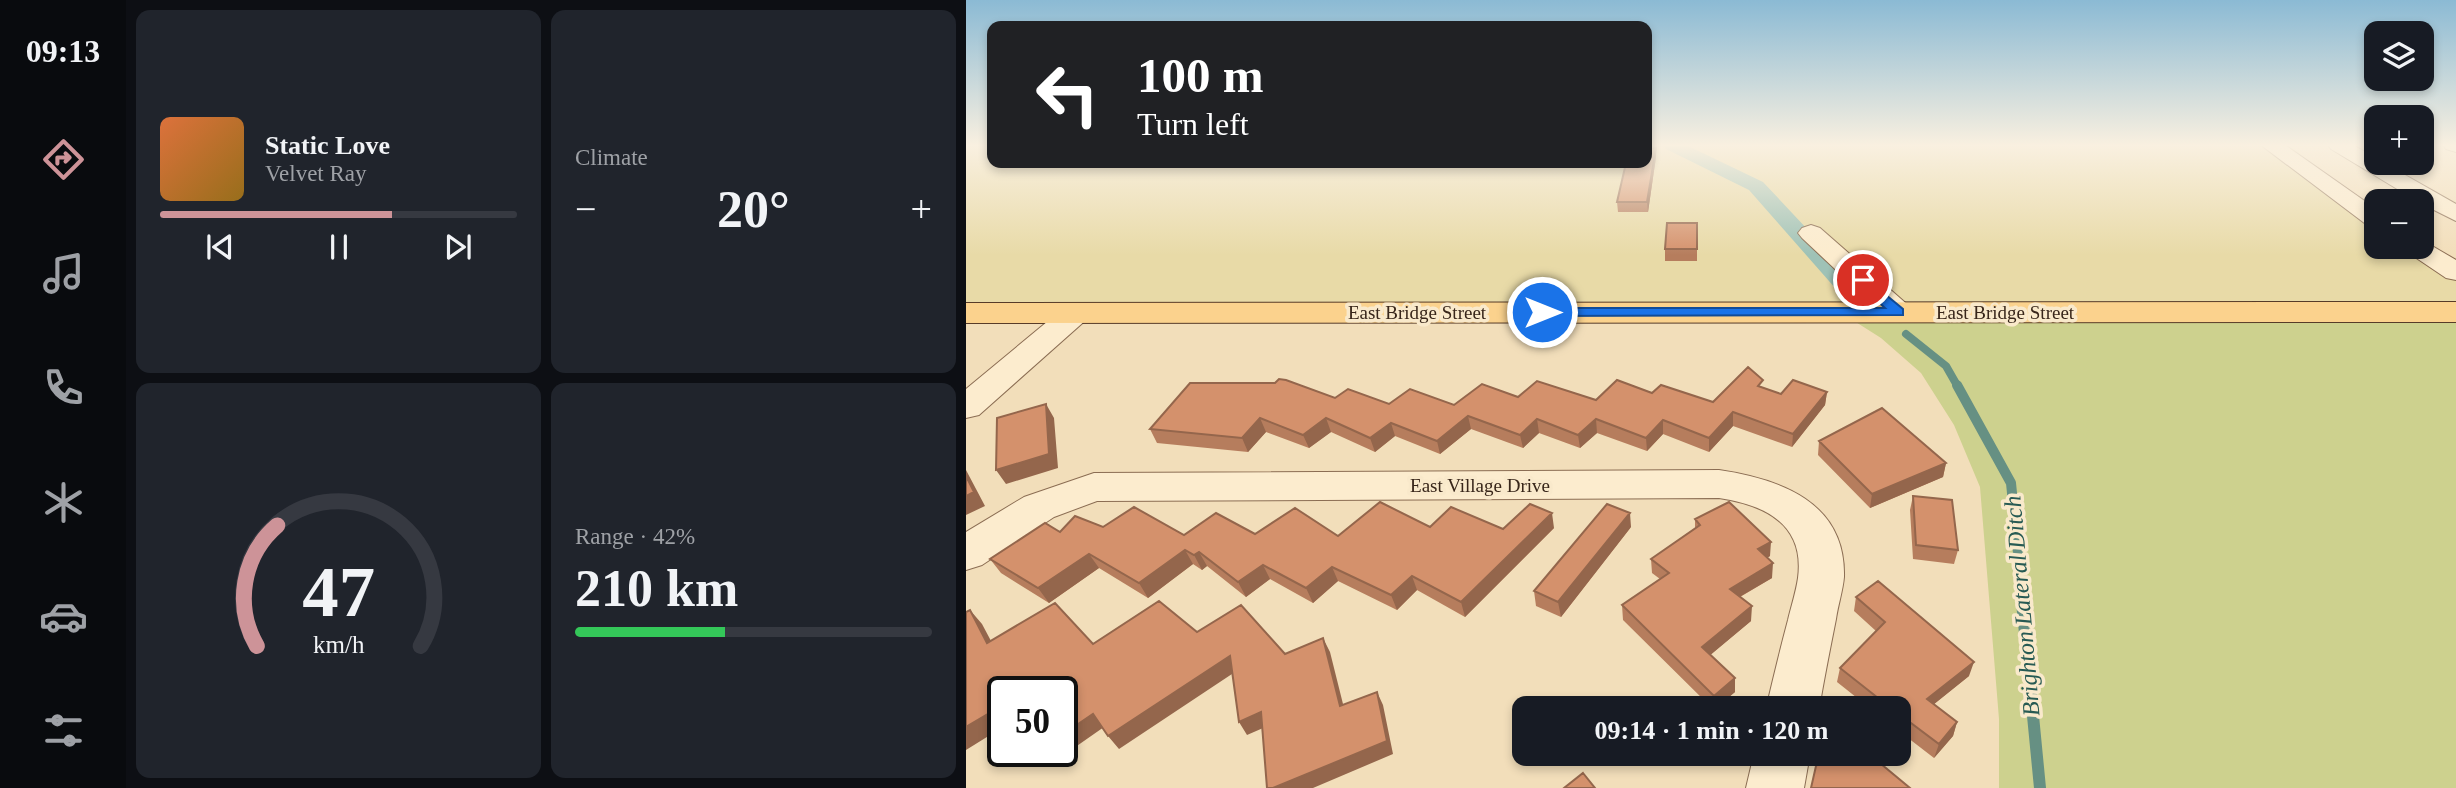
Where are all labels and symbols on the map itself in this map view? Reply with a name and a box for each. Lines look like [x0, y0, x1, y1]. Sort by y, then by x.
pin [1833, 250, 1893, 310]
position arrow [1505, 275, 1579, 349]
street label: East Bridge Street [1348, 302, 1487, 323]
street label: East Bridge Street [1936, 302, 2075, 323]
street label: East Village Drive [1410, 475, 1550, 496]
water label: Brighton Lateral Ditch [1999, 495, 2045, 717]
speed limit sign: 50 [987, 676, 1078, 767]

